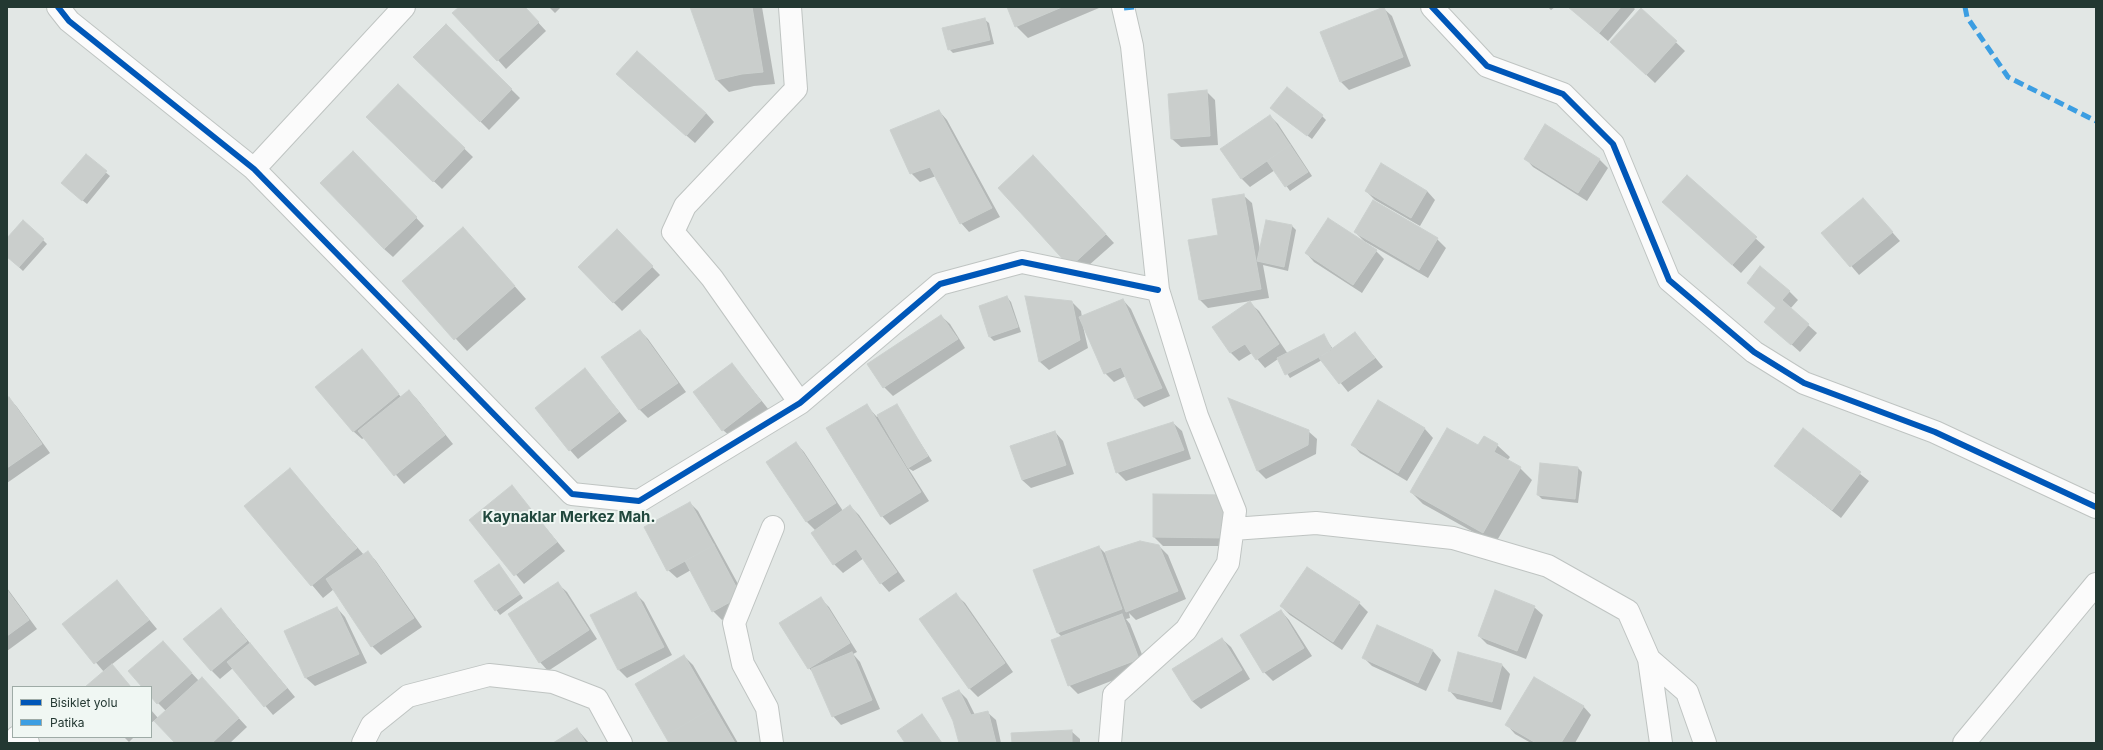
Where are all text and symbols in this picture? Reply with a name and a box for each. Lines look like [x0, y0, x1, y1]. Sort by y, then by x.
district label: Kaynaklar Merkez Mah. [483, 508, 655, 526]
legend [12, 686, 152, 738]
text: Bisiklet yolu [50, 695, 118, 710]
text: Patika [50, 715, 85, 730]

